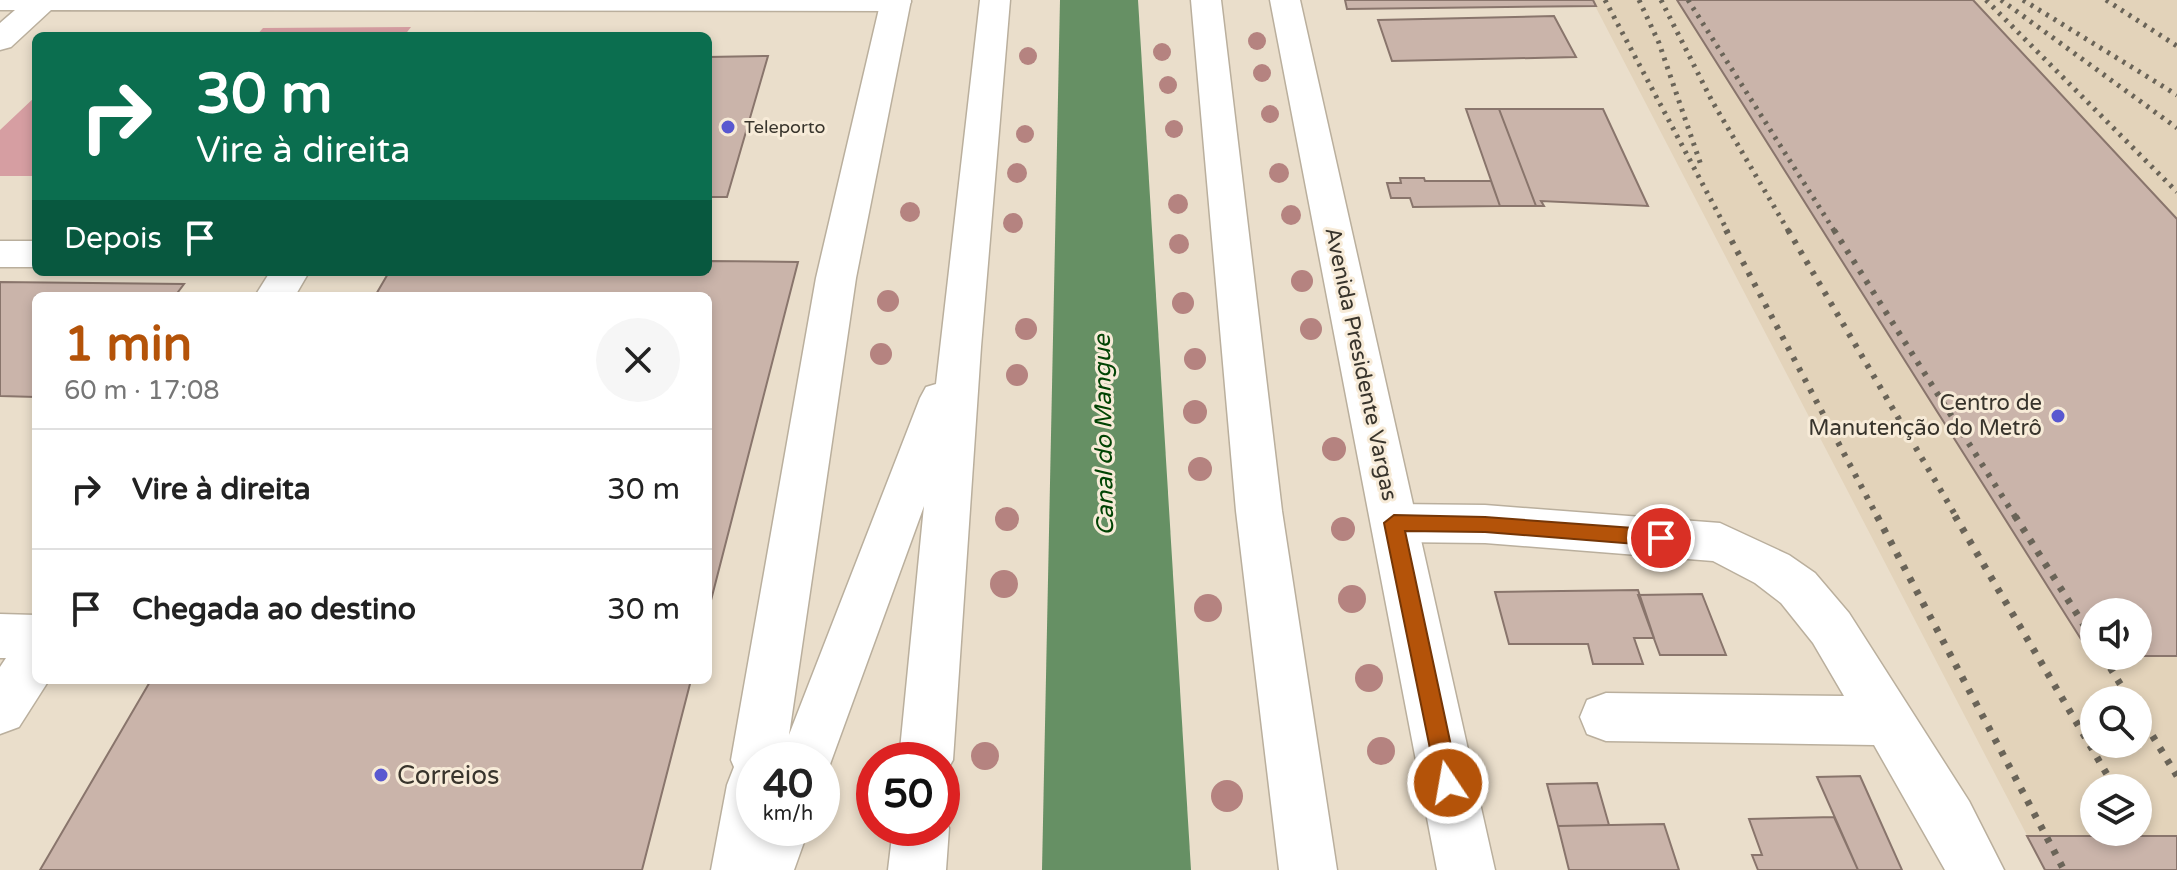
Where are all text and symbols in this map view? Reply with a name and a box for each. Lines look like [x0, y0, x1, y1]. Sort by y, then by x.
text: 30 m [196, 61, 332, 128]
icon: right [64, 64, 168, 168]
place label: Teleporto [744, 116, 826, 138]
marker: Teleporto [719, 118, 737, 136]
text: Vire à direita [196, 129, 410, 172]
icon: arrive [178, 216, 222, 260]
text: Depois [64, 220, 162, 257]
street label: Avenida Presidente Vargas [1319, 225, 1403, 503]
text: 1 min [64, 316, 192, 374]
button: close [596, 318, 680, 402]
water label: Canal do Mangue [1088, 333, 1120, 536]
text: 60 m · 17:08 [64, 375, 220, 406]
place label: Centro de Manutenção do Metrô [1808, 390, 2042, 441]
marker: Centro de Manutenção do Metrô [2049, 407, 2067, 425]
icon: right [64, 467, 108, 511]
text: Vire à direita [132, 471, 311, 508]
text: 30 m [607, 471, 680, 508]
pin [1627, 504, 1695, 572]
icon: arrive [1639, 516, 1683, 560]
icon: arrive [64, 587, 108, 631]
text: Chegada ao destino [132, 591, 416, 628]
text: 30 m [607, 591, 680, 628]
map controls [2080, 598, 2152, 846]
button: sound [2080, 598, 2152, 670]
button: search [2080, 686, 2152, 758]
position arrow [1406, 741, 1490, 825]
speed limit sign: 50 [856, 742, 960, 846]
place label: Correios [397, 760, 499, 791]
text: 40 [763, 760, 813, 808]
marker: Correios [372, 766, 390, 784]
button: layers [2080, 774, 2152, 846]
text: km/h [763, 802, 813, 826]

